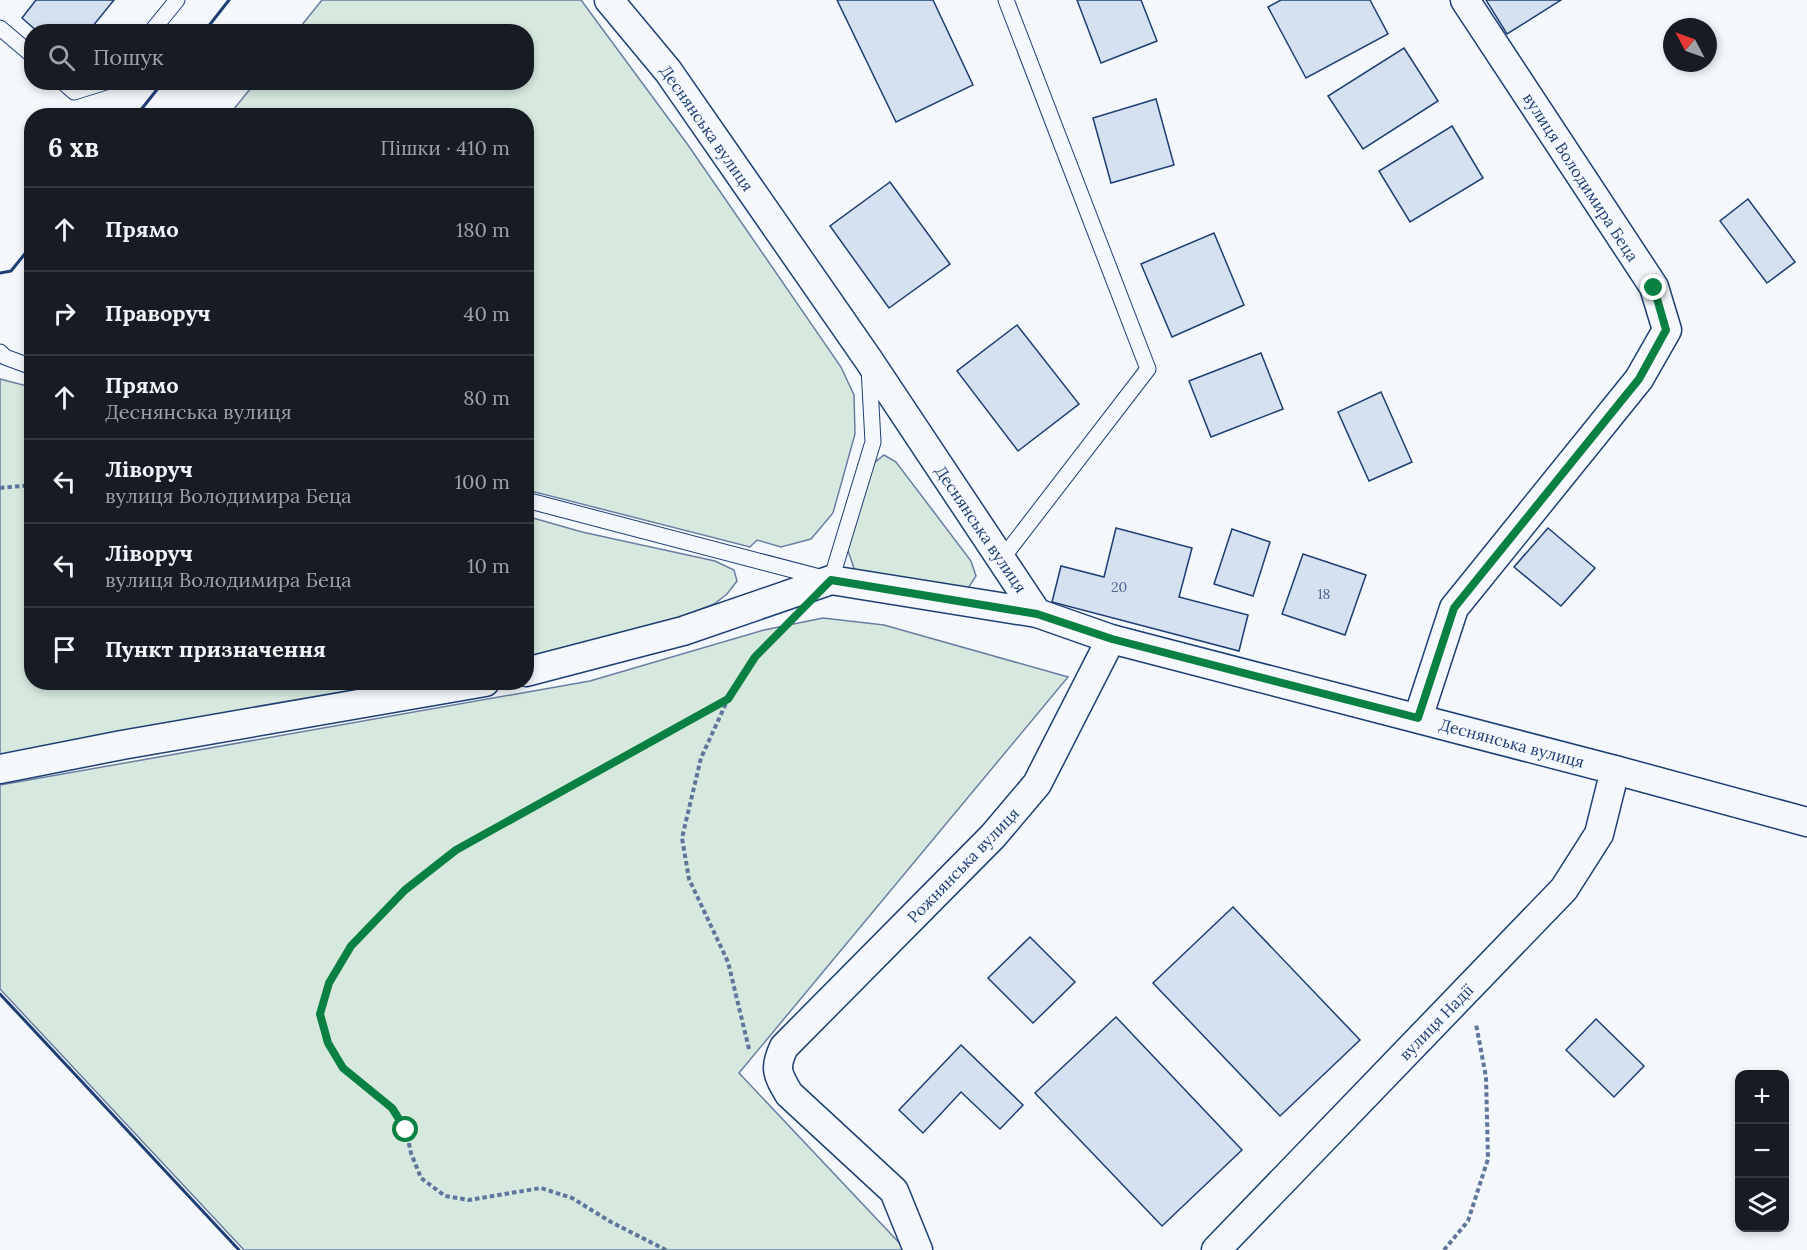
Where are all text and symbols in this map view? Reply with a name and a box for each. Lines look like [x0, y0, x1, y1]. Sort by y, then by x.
north arrow [1663, 18, 1717, 72]
search box [24, 24, 534, 90]
icon: search [45, 41, 78, 74]
text: Пошук [93, 43, 164, 71]
street label: Деснянська вулиця [656, 61, 758, 195]
street label: вулиця Володимира Беца [1519, 89, 1643, 265]
text: 6 хв [48, 131, 99, 164]
text: Пішки · 410 m [380, 135, 510, 160]
icon: ahead [48, 213, 81, 246]
text: Прямо [105, 215, 179, 243]
text: 180 m [456, 217, 510, 242]
route end [1640, 274, 1666, 300]
icon: right [48, 297, 81, 330]
text: Праворуч [105, 299, 211, 327]
text: 40 m [464, 301, 510, 326]
text: Прямо [105, 371, 179, 399]
icon: ahead [48, 381, 81, 414]
text: 80 m [463, 385, 510, 410]
text: Деснянська вулиця [105, 399, 292, 424]
text: Ліворуч [105, 455, 193, 483]
street label: Деснянська вулиця [931, 462, 1031, 596]
icon: left [48, 465, 81, 498]
text: 100 m [455, 469, 510, 494]
text: вулиця Володимира Беца [105, 483, 351, 508]
text: Ліворуч [105, 539, 193, 567]
icon: left [48, 549, 81, 582]
text: 10 m [467, 553, 510, 578]
text: вулиця Володимира Беца [105, 567, 351, 592]
house number: 20 [1111, 578, 1127, 596]
house number: 18 [1318, 585, 1331, 603]
icon: arrive [48, 633, 81, 666]
text: Пункт призначення [105, 635, 326, 663]
street label: Деснянська вулиця [1437, 714, 1587, 772]
street label: Рожнянська вулиця [903, 803, 1023, 927]
street label: вулиця Надії [1395, 979, 1478, 1064]
map controls [1735, 1070, 1789, 1232]
button: + [1735, 1070, 1789, 1124]
route start [392, 1116, 418, 1142]
button: − [1735, 1124, 1789, 1178]
button: layers [1735, 1178, 1789, 1232]

